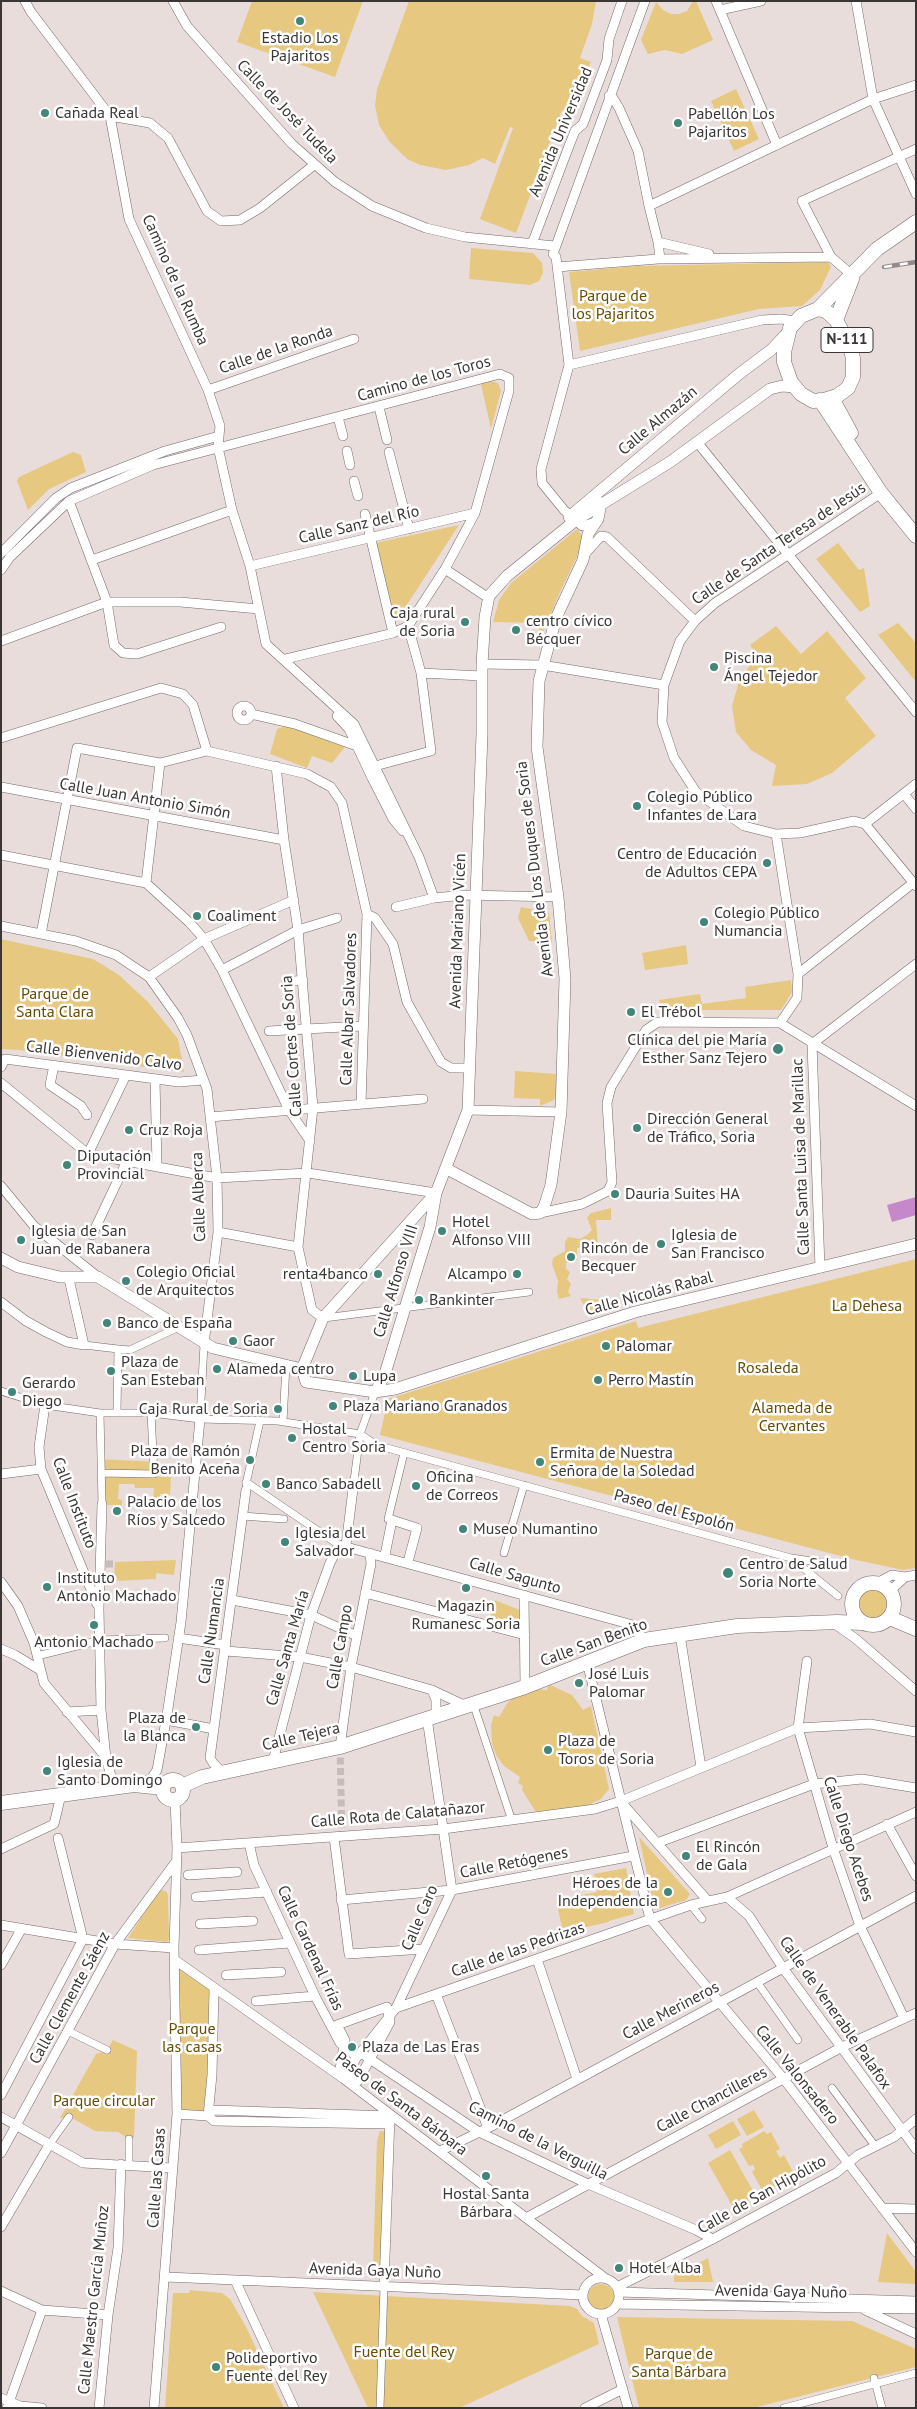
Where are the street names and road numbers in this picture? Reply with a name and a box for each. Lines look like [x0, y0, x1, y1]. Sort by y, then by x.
street label: Calle de José Tudela [232, 56, 342, 168]
street label: Avenida Universidad [525, 64, 597, 200]
street label: Camino de la Rumba [138, 212, 212, 348]
street label: Calle de la Ronda [217, 322, 335, 378]
road number: N-111 [821, 328, 873, 352]
street label: Camino de los Toros [355, 352, 493, 406]
street label: Calle Almazán [615, 382, 701, 460]
street label: Calle de Santa Teresa de Jesús [688, 479, 870, 609]
street label: Calle Sanz del Río [297, 502, 421, 548]
street label: Avenida de Los Duques de Soria [512, 760, 558, 978]
street label: Calle Juan Antonio Simón [58, 774, 232, 824]
street label: Avenida Mariano Vicén [446, 853, 470, 1009]
street label: Calle Albar Salvadores [337, 932, 361, 1086]
street label: Calle Cortes de Soria [277, 975, 307, 1117]
street label: Calle Bienvenido Calvo [25, 1037, 183, 1075]
street label: Calle Santa Luisa de Marillac [788, 1058, 814, 1256]
street label: Calle Alberca [188, 1152, 210, 1242]
street label: Calle Alfonso VIII [370, 1222, 422, 1340]
street label: Calle Nicolás Rabal [583, 1268, 715, 1320]
street label: Calle Instituto [48, 1455, 100, 1551]
street label: Paseo del Espolón [612, 1486, 736, 1536]
street label: Calle Sagunto [467, 1554, 563, 1598]
street label: Calle Numancia [195, 1577, 229, 1685]
street label: Calle Santa María [262, 1588, 314, 1708]
street label: Calle Campo [323, 1603, 357, 1691]
street label: Calle San Benito [538, 1615, 650, 1671]
street label: Calle Tejera [260, 1719, 342, 1755]
street label: Calle Diego Acebes [819, 1774, 877, 1904]
street label: Calle Rota de Calatañazor [310, 1798, 486, 1832]
street label: Calle Retógenes [458, 1843, 570, 1883]
street label: Calle Cardenal Frías [273, 1882, 347, 2014]
street label: Calle Caro [398, 1882, 442, 1954]
street label: Calle de las Pedrizas [449, 1918, 587, 1982]
street label: Calle Clemente Sáenz [26, 1928, 114, 2068]
street label: Calle de Venerable Palafox [775, 1933, 895, 2093]
street label: Calle Merineros [619, 1977, 723, 2045]
street label: Calle Valonsadero [751, 2021, 843, 2129]
street label: Paseo de Santa Bárbara [331, 2048, 471, 2160]
street label: Calle Chancilleres [653, 2063, 771, 2137]
street label: Camino de la Verguilla [465, 2097, 611, 2185]
street label: Calle las Casas [144, 2127, 170, 2229]
street label: Calle de San Hipólito [694, 2152, 830, 2238]
street label: Calle Maestro García Muñoz [75, 2204, 113, 2396]
street label: Avenida Gaya Nuño [308, 2259, 442, 2283]
street label: Avenida Gaya Nuño [715, 2281, 847, 2303]

